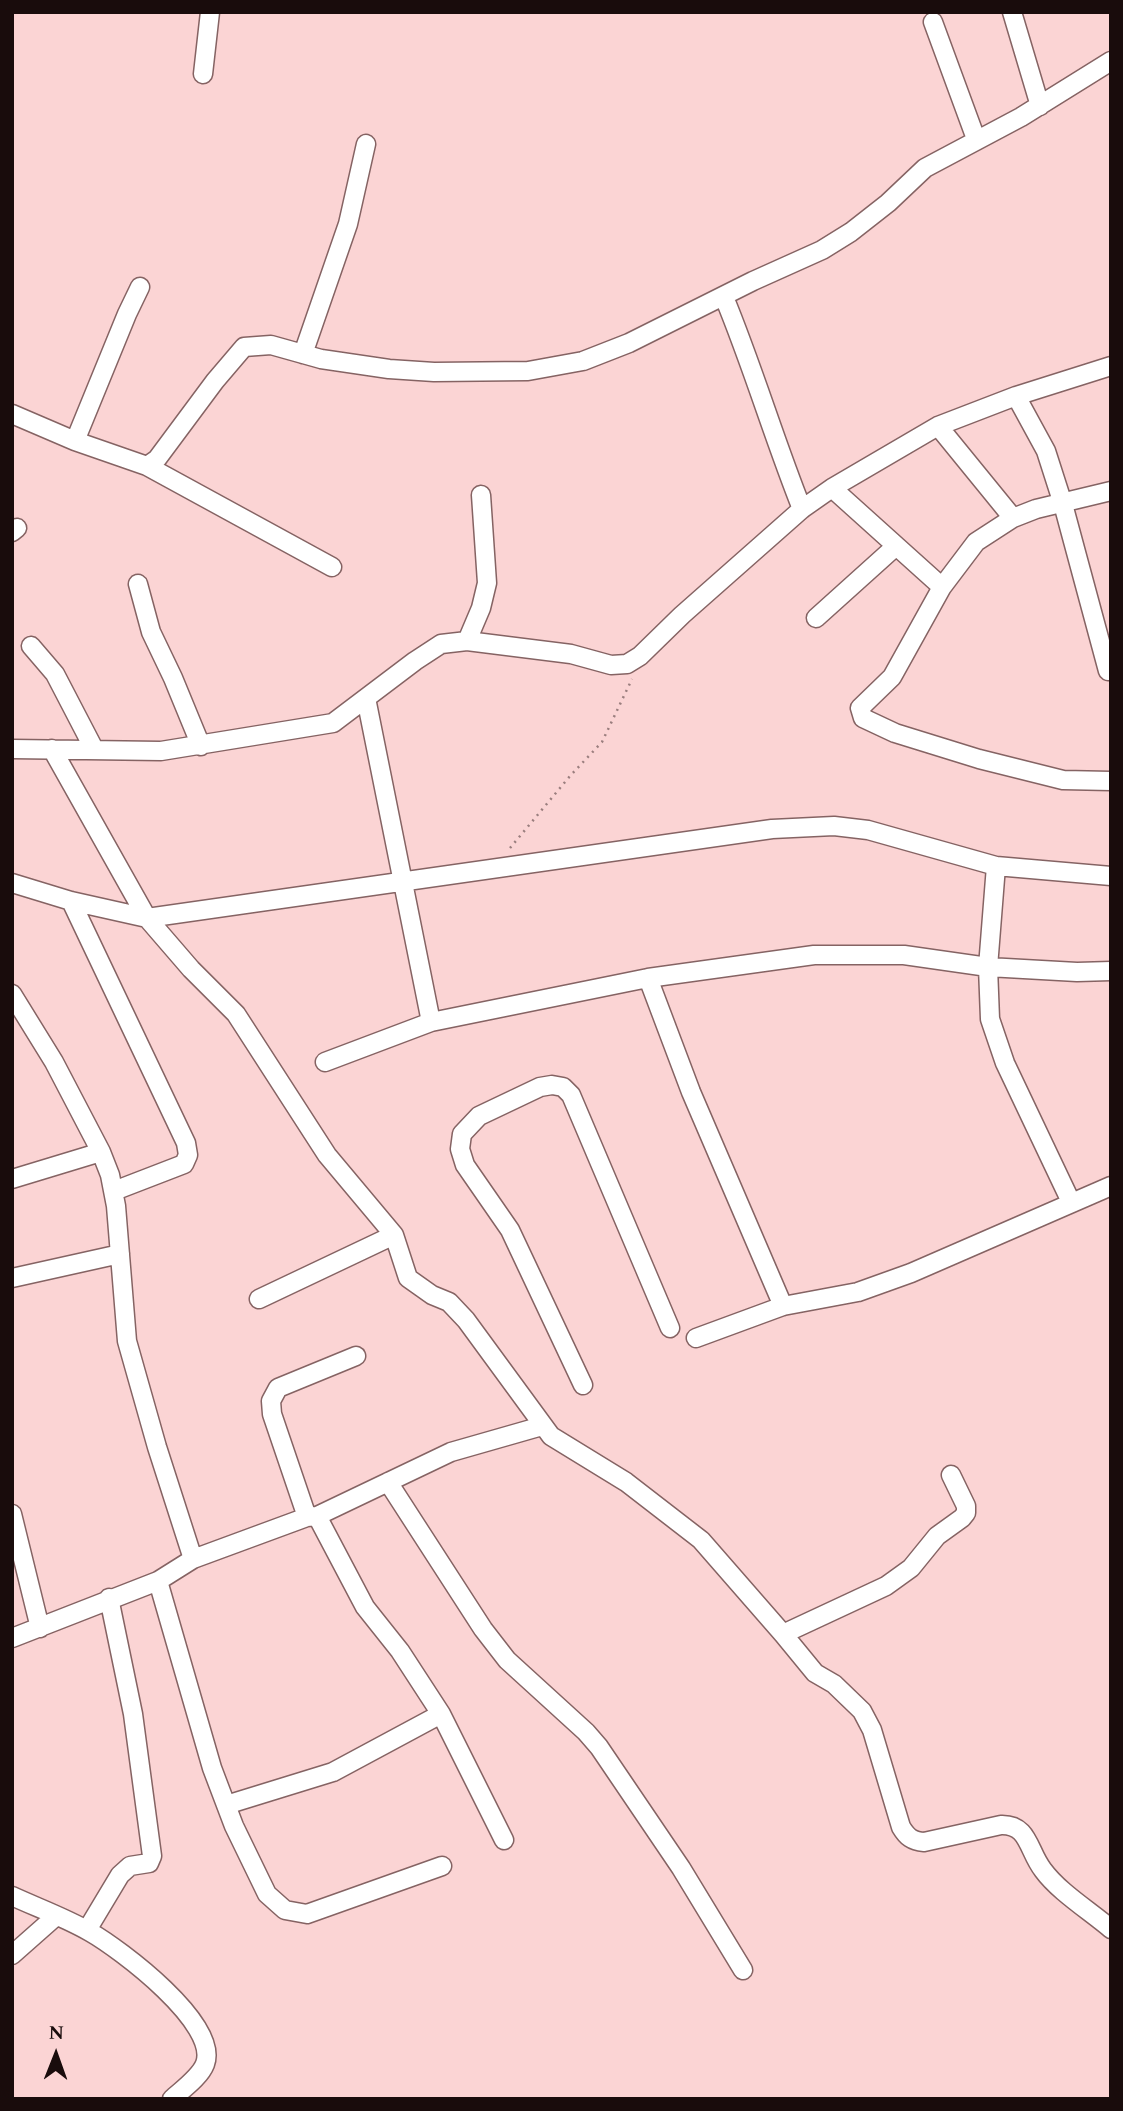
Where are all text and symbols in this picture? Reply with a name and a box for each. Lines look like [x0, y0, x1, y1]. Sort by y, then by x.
text: N [48, 2019, 64, 2048]
north arrow [21, 2020, 91, 2090]

